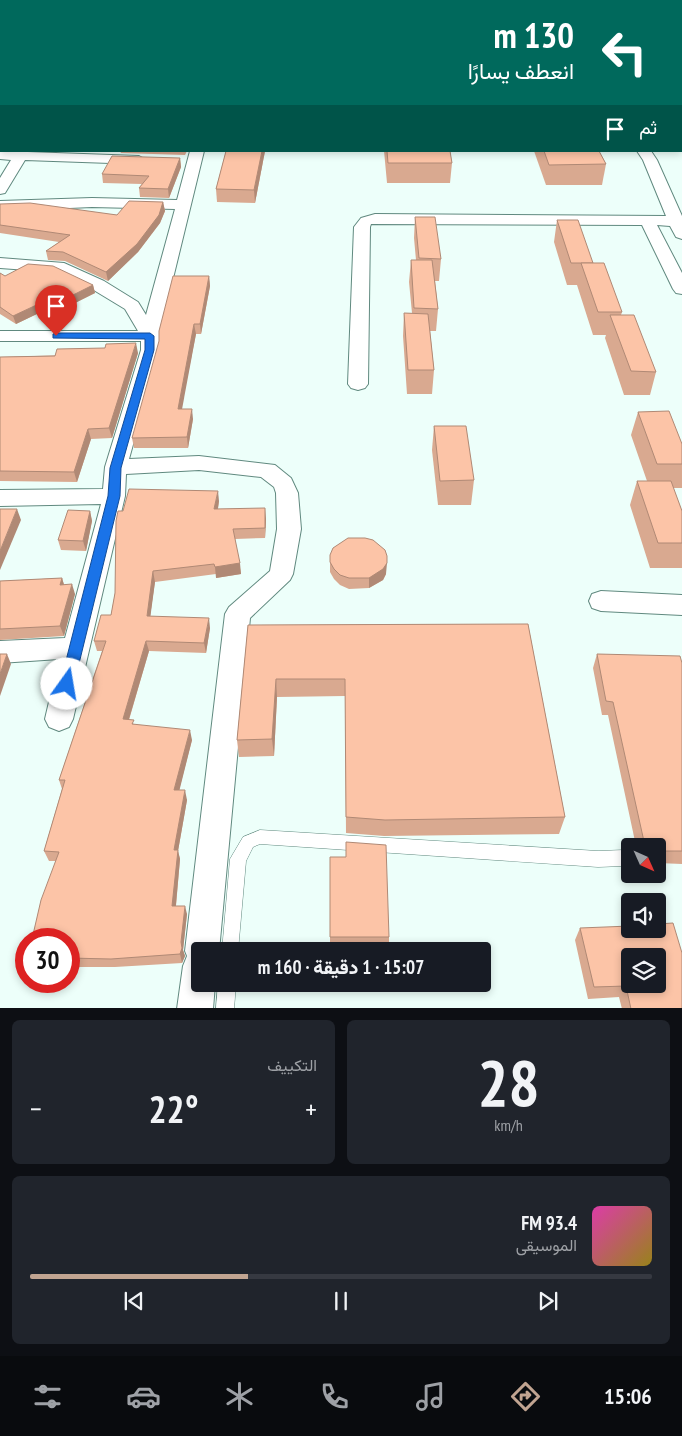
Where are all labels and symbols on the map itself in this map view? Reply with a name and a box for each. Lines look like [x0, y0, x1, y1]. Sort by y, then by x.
pin [35, 285, 77, 336]
position arrow [40, 657, 92, 709]
north arrow [621, 838, 666, 882]
speed limit sign: 30 [15, 928, 80, 993]

